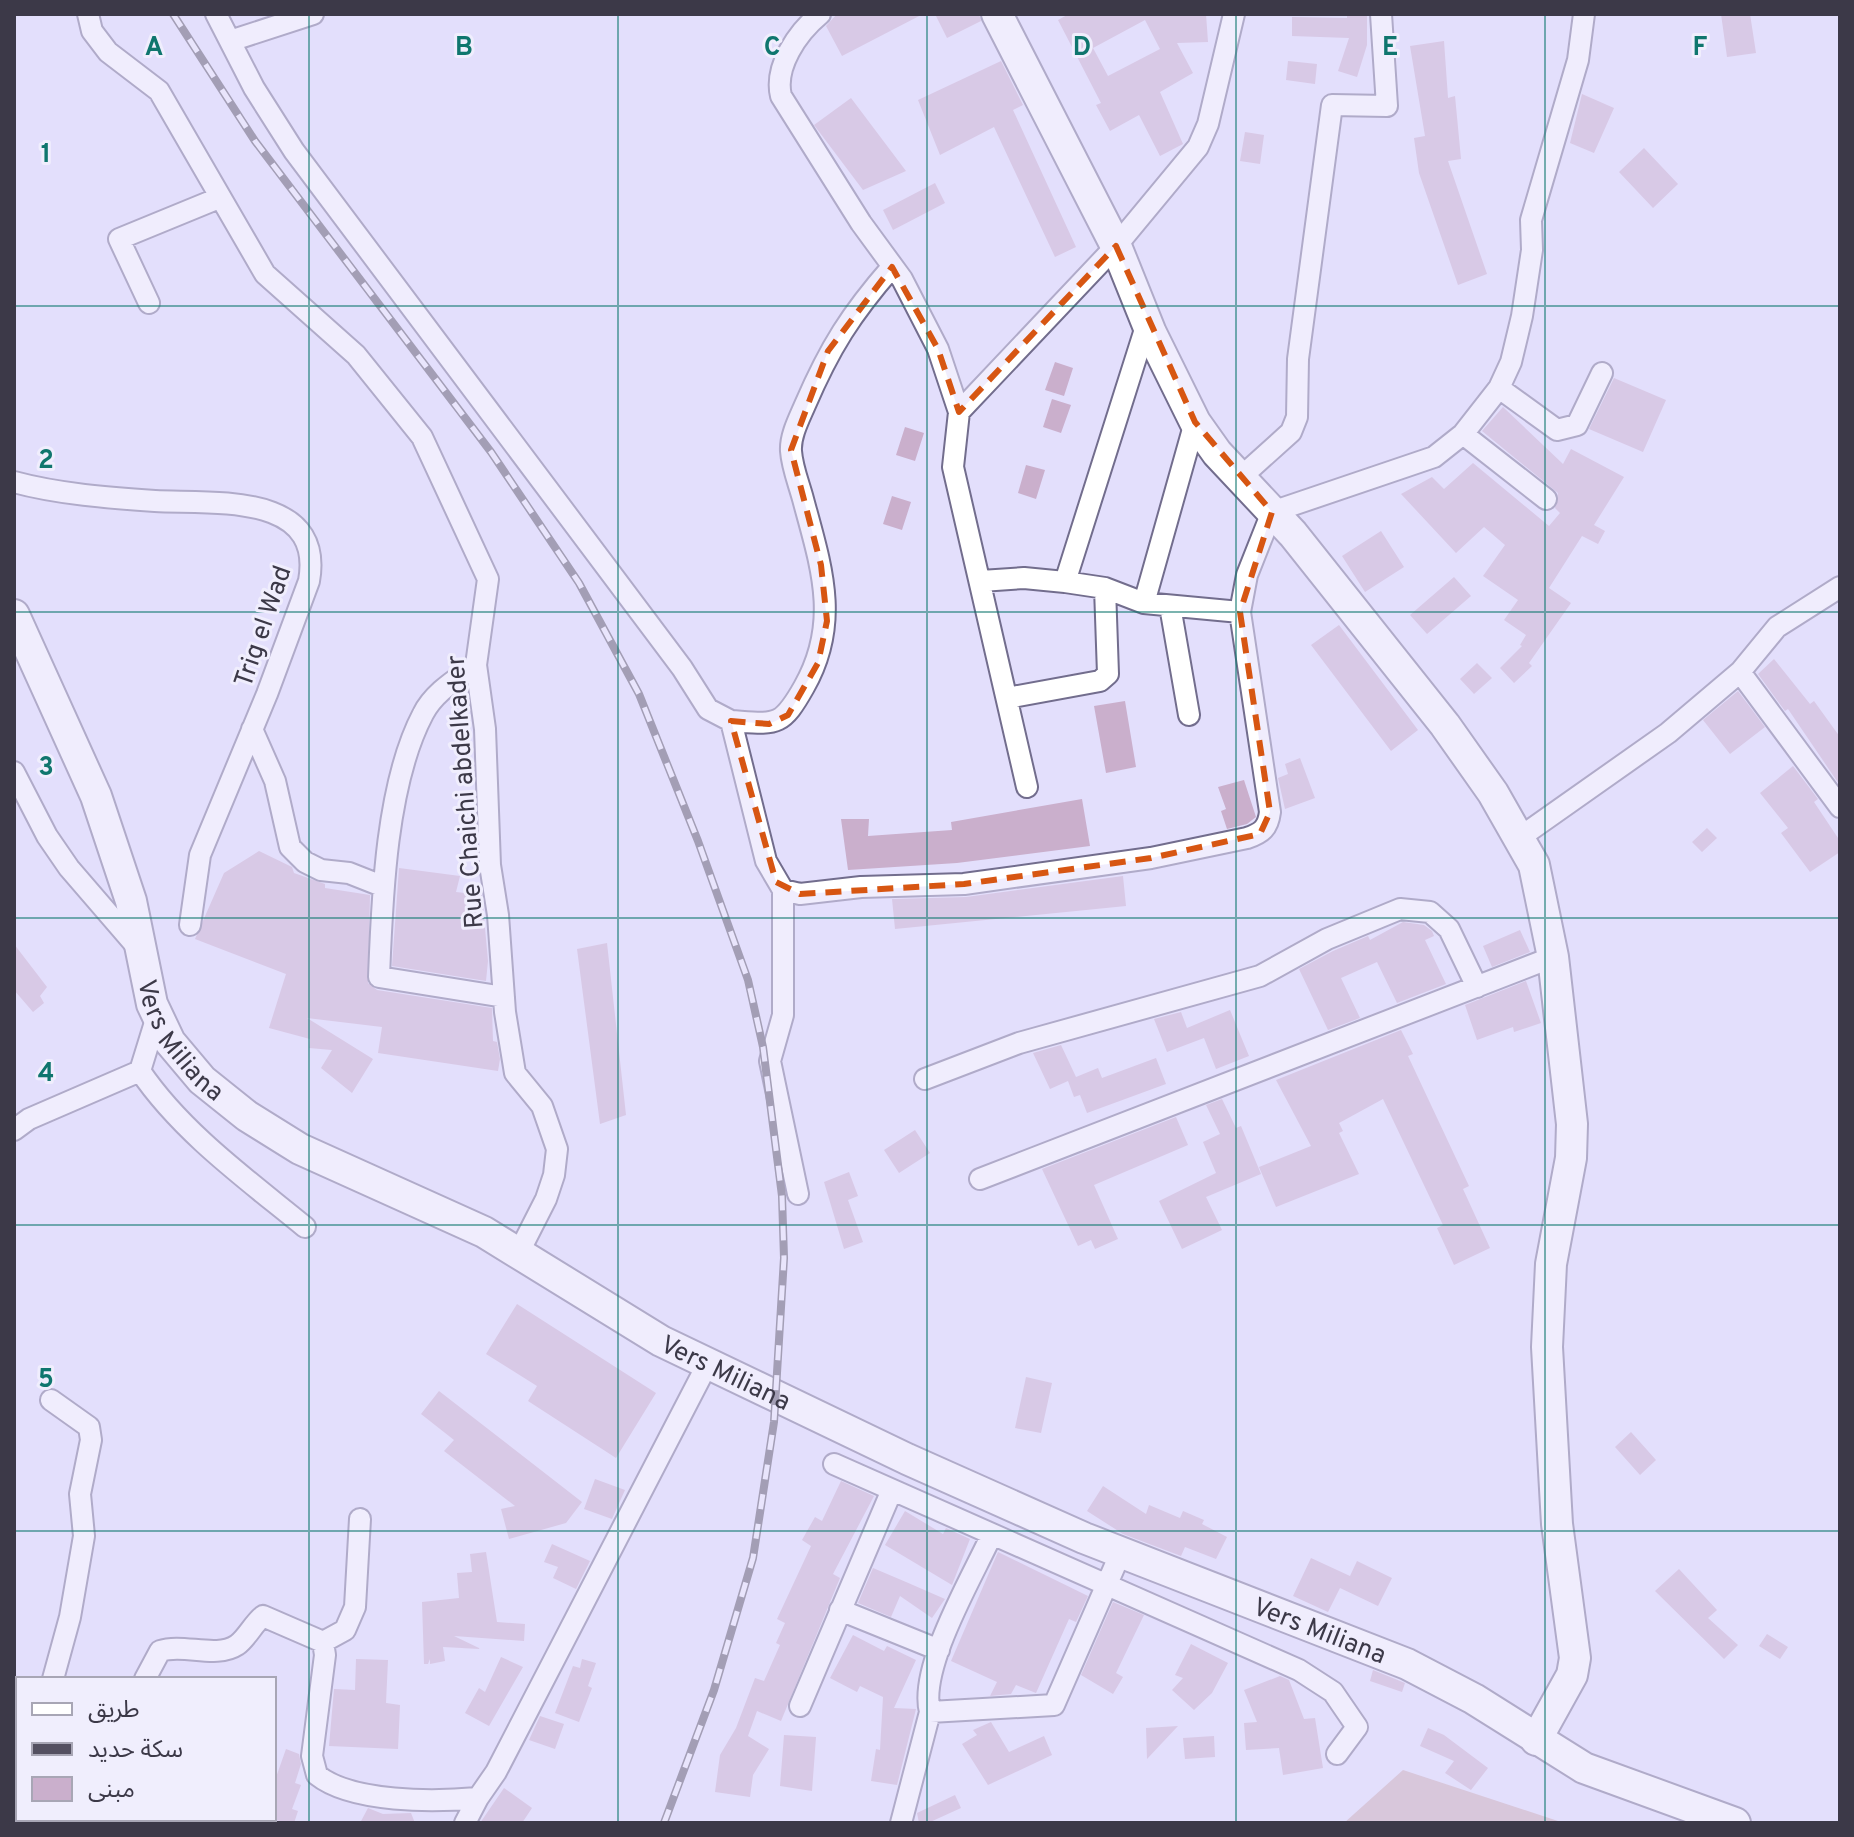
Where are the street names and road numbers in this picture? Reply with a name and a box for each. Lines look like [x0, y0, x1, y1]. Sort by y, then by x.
street label: Trig el Wad [228, 562, 301, 692]
street label: Rue Chaichi abdelkader [440, 654, 493, 930]
street label: Vers Miliana [128, 977, 229, 1110]
street label: Vers Miliana [654, 1329, 795, 1420]
street label: Vers Miliana [1248, 1592, 1390, 1673]

